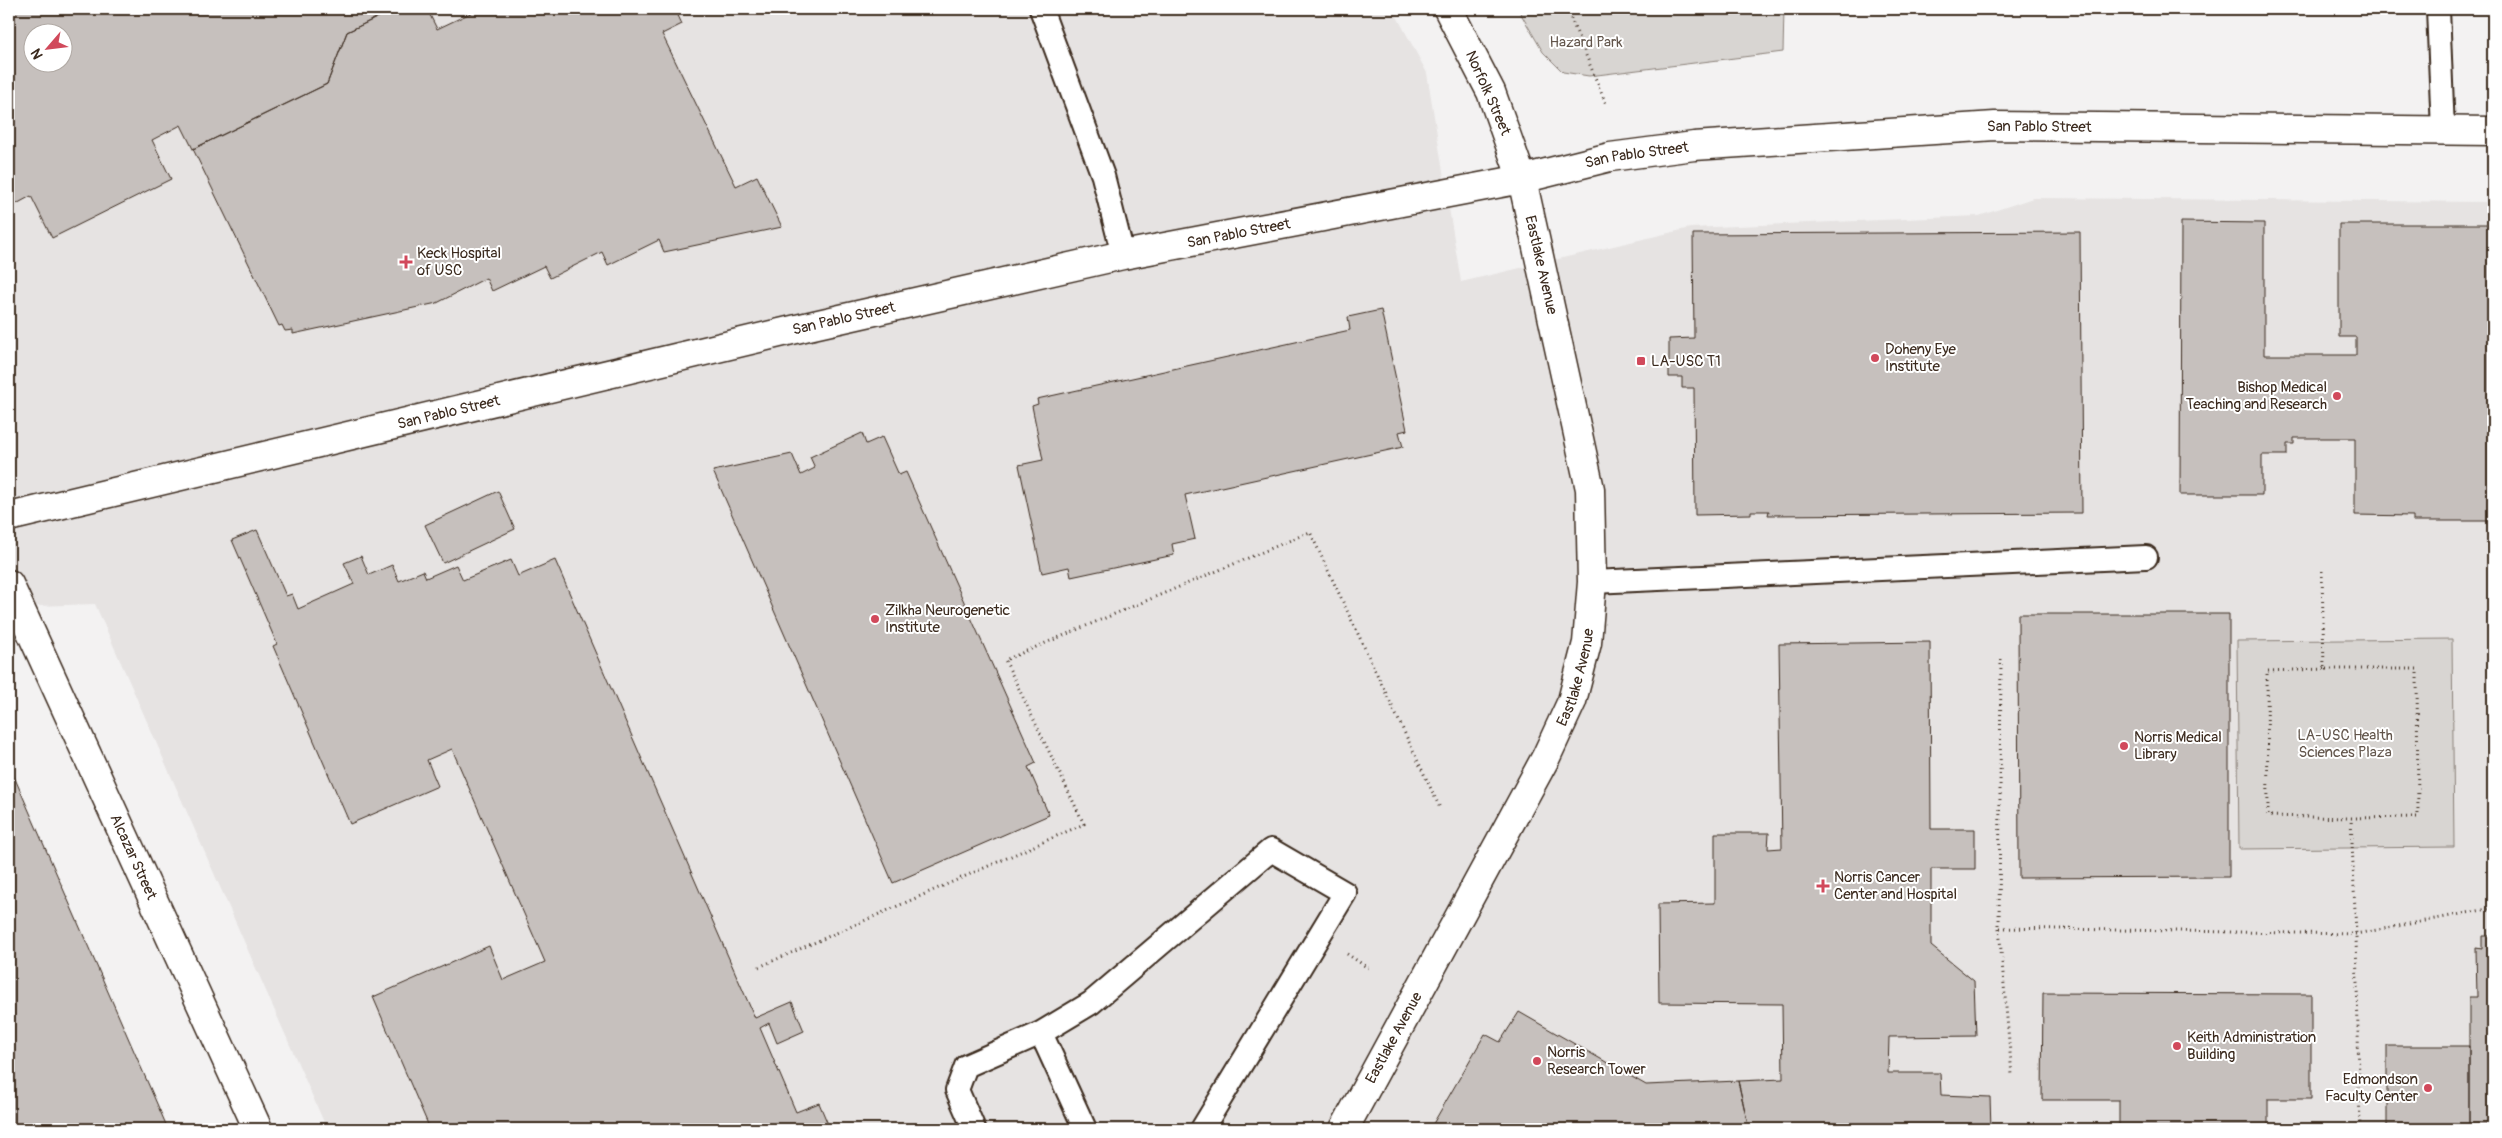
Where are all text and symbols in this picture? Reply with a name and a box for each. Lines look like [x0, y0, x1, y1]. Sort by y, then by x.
north arrow [22, 22, 72, 72]
park label: Hazard Park [1549, 33, 1623, 52]
text: N [27, 46, 47, 62]
street label: Norfolk Street [1461, 48, 1515, 139]
street label: San Pablo Street [1986, 116, 2093, 136]
street label: San Pablo Street [1583, 137, 1691, 172]
street label: San Pablo Street [1185, 214, 1293, 252]
street label: Eastlake Avenue [1520, 214, 1562, 317]
place label: Keck Hospital of USC [417, 244, 501, 280]
marker: Keck Hospital of USC [399, 255, 413, 269]
street label: San Pablo Street [790, 297, 898, 339]
place label: Doheny Eye Institute [1885, 340, 1957, 376]
place label: LA-USC T1 [1651, 352, 1721, 371]
marker: Doheny Eye Institute [1869, 352, 1881, 364]
marker: LA-USC T1 [1635, 355, 1647, 367]
place label: Bishop Medical Teaching and Research [2186, 378, 2327, 414]
street label: San Pablo Street [396, 390, 503, 433]
marker: Bishop Medical Teaching and Research [2331, 390, 2343, 402]
place label: Zilkha Neurogenetic Institute [885, 601, 1010, 637]
marker: Zilkha Neurogenetic Institute [869, 613, 881, 625]
street label: Eastlake Avenue [1552, 627, 1598, 729]
park label: LA-USC Health Sciences Plaza [2297, 726, 2393, 762]
place label: Norris Medical Library [2134, 728, 2222, 764]
marker: Norris Medical Library [2118, 740, 2130, 752]
street label: Alcazar Street [106, 811, 162, 904]
place label: Norris Cancer Center and Hospital [1834, 868, 1957, 904]
marker: Norris Cancer Center and Hospital [1816, 879, 1830, 893]
street label: Eastlake Avenue [1361, 988, 1426, 1087]
place label: Keith Administration Building [2187, 1028, 2316, 1064]
marker: Keith Administration Building [2171, 1040, 2183, 1052]
place label: Norris Research Tower [1547, 1043, 1646, 1079]
marker: Norris Research Tower [1531, 1055, 1543, 1067]
place label: Edmondson Faculty Center [2325, 1070, 2419, 1106]
marker: Edmondson Faculty Center [2422, 1082, 2434, 1094]

